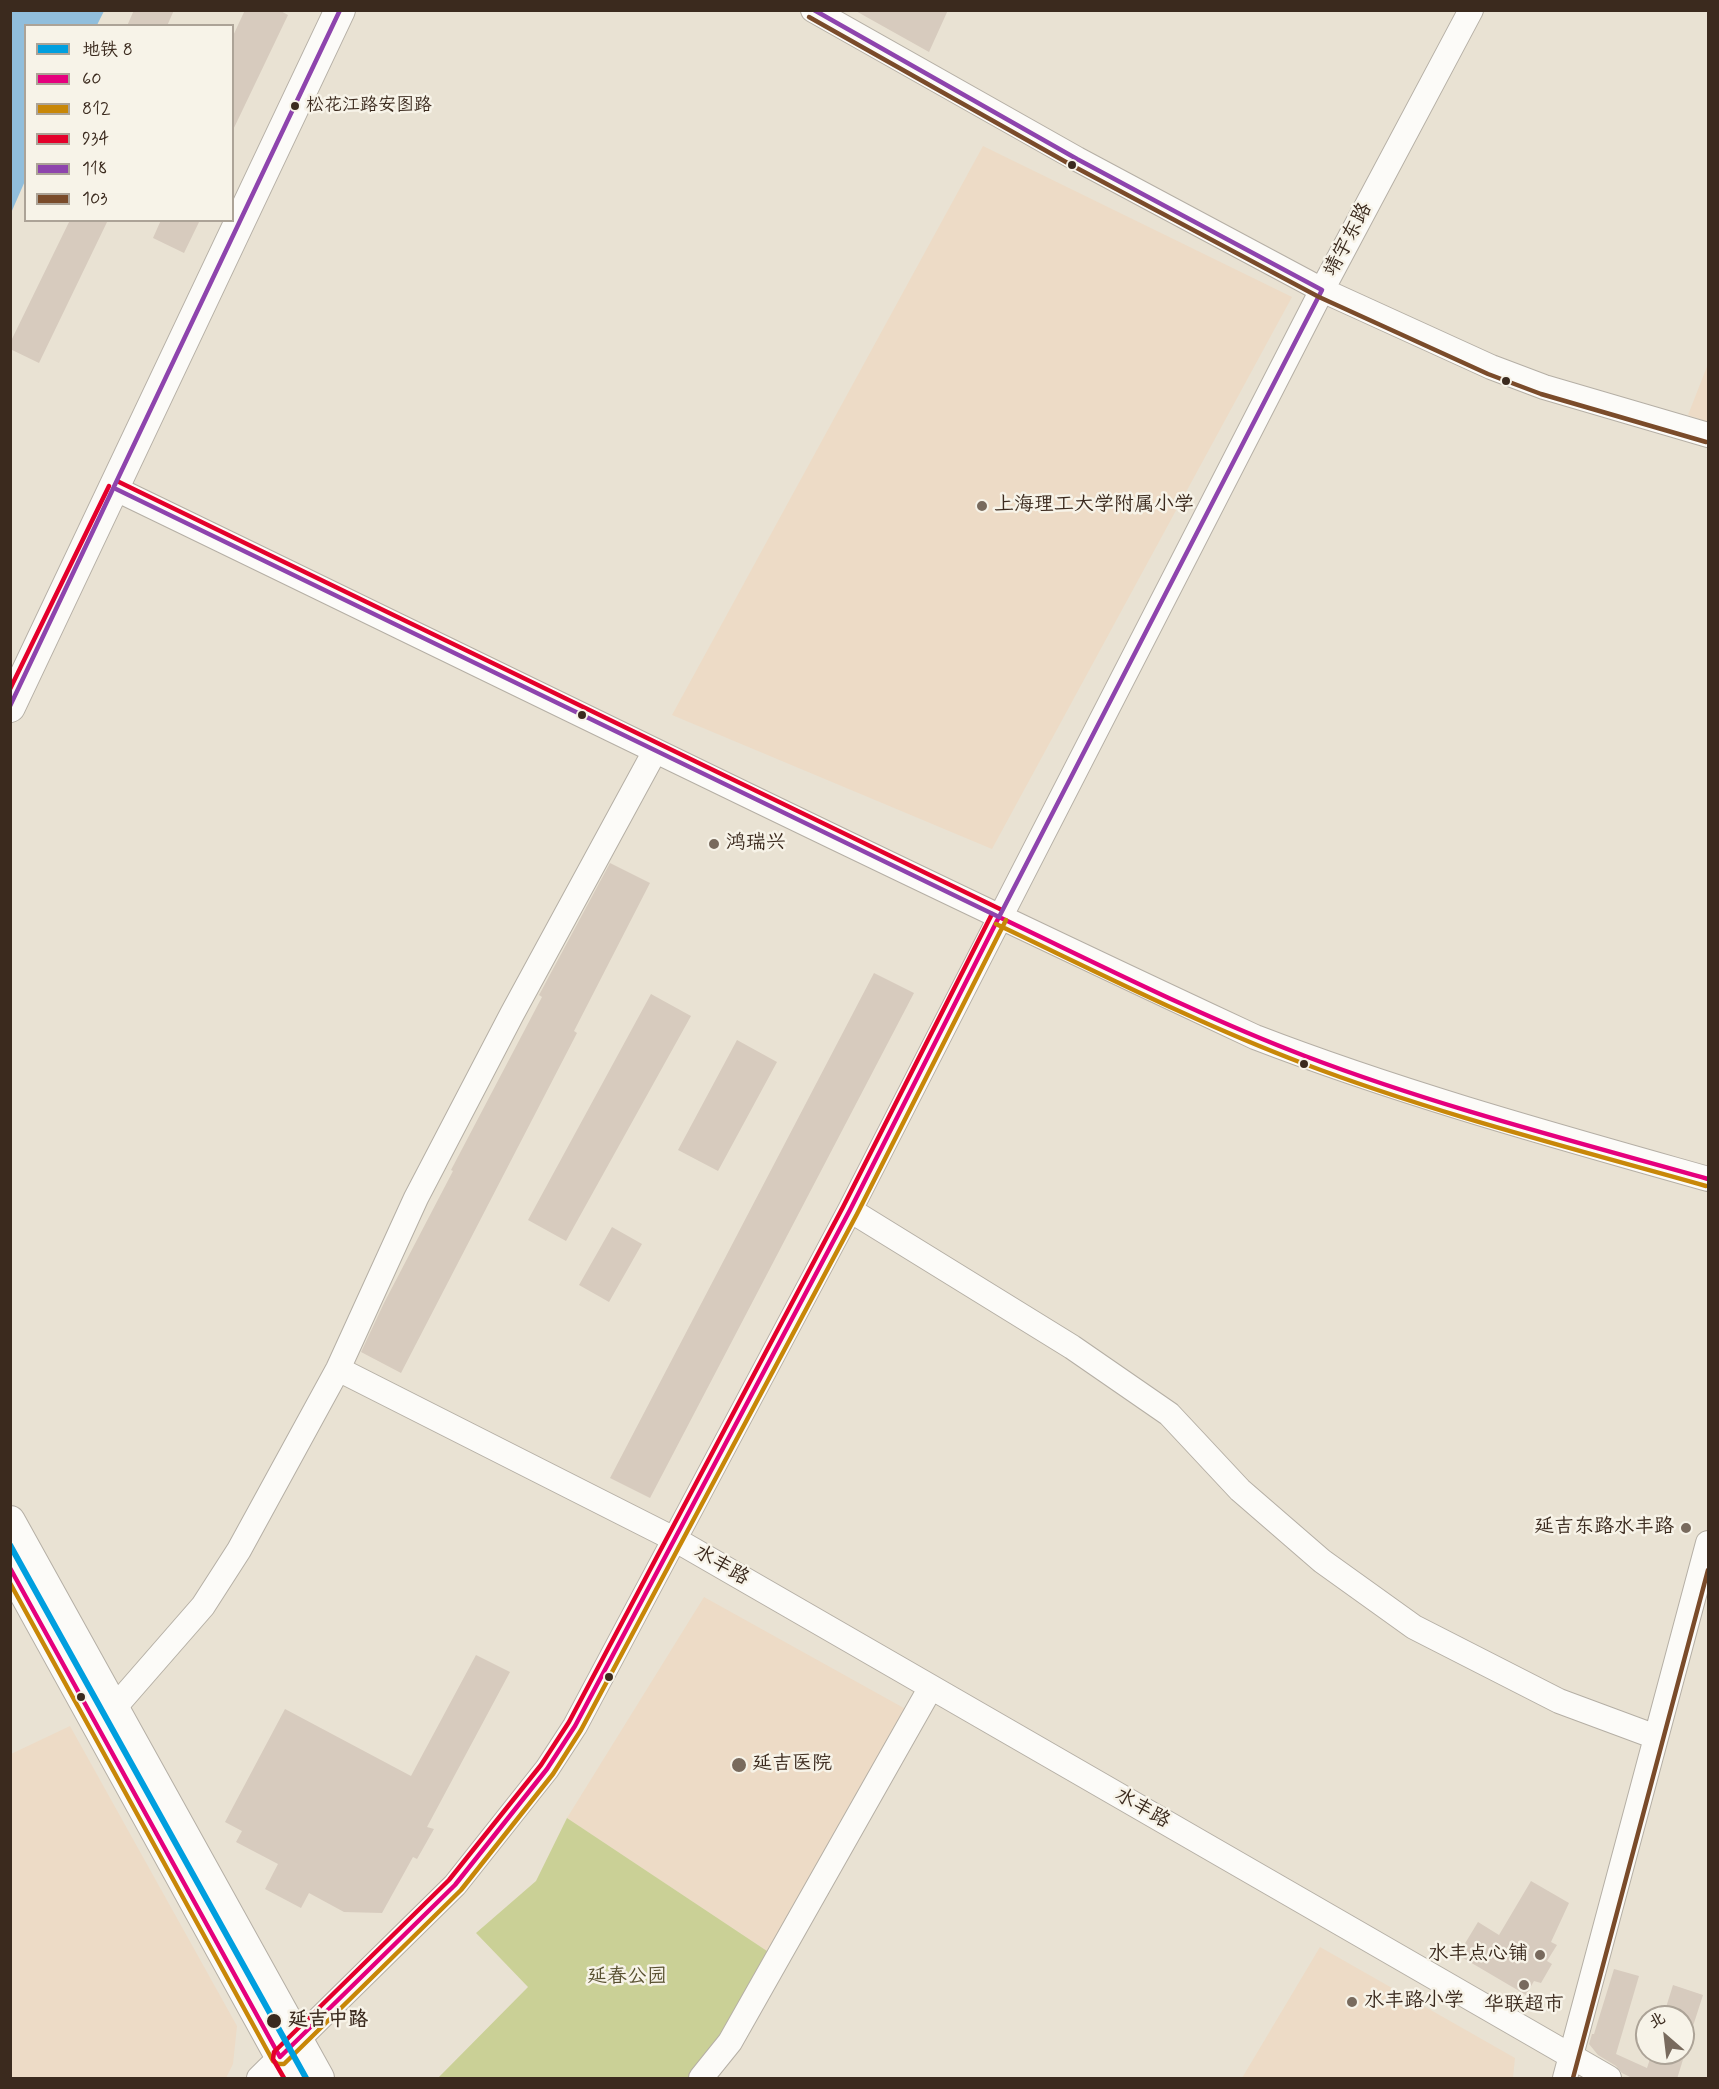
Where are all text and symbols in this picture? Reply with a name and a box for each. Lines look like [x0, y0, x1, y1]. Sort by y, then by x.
legend [24, 24, 234, 222]
text: 地铁 8 [82, 38, 133, 62]
text: 60 [82, 67, 102, 91]
place label: 松花江路安图路 [306, 95, 432, 117]
text: 812 [82, 97, 111, 121]
marker: 松花江路安图路 [289, 100, 301, 112]
text: 934 [82, 127, 109, 151]
text: 118 [82, 157, 108, 181]
unlabelled marker [1066, 159, 1078, 171]
text: 103 [82, 187, 108, 211]
street label: 靖宇东路 [1320, 199, 1378, 281]
unlabelled marker [1500, 375, 1512, 387]
place label: 上海理工大学附属小学 [994, 494, 1194, 518]
marker: 上海理工大学附属小学 [975, 499, 989, 513]
unlabelled marker [576, 709, 588, 721]
place label: 鸿瑞兴 [726, 832, 786, 856]
marker: 鸿瑞兴 [707, 837, 721, 851]
unlabelled marker [1298, 1058, 1310, 1070]
place label: 延吉东路水丰路 [1534, 1516, 1674, 1540]
marker: 延吉东路水丰路 [1679, 1521, 1693, 1535]
street label: 水丰路 [689, 1541, 753, 1591]
unlabelled marker [603, 1671, 615, 1683]
unlabelled marker [75, 1691, 87, 1703]
place label: 延吉医院 [752, 1753, 832, 1777]
marker: 延吉医院 [730, 1756, 748, 1774]
street label: 水丰路 [1110, 1784, 1174, 1834]
place label: 水丰点心铺 [1428, 1943, 1528, 1967]
marker: 水丰点心铺 [1533, 1948, 1547, 1962]
park label: 延春公园 [587, 1966, 667, 1990]
marker: 华联超市 [1517, 1978, 1531, 1992]
place label: 水丰路小学 [1364, 1990, 1464, 2014]
place label: 华联超市 [1484, 1994, 1564, 2018]
marker: 水丰路小学 [1345, 1995, 1359, 2009]
north arrow [1635, 2005, 1695, 2065]
text: 北 [1645, 2007, 1669, 2033]
place label: 延吉中路 [288, 2009, 368, 2033]
marker: 延吉中路 [265, 2012, 283, 2030]

